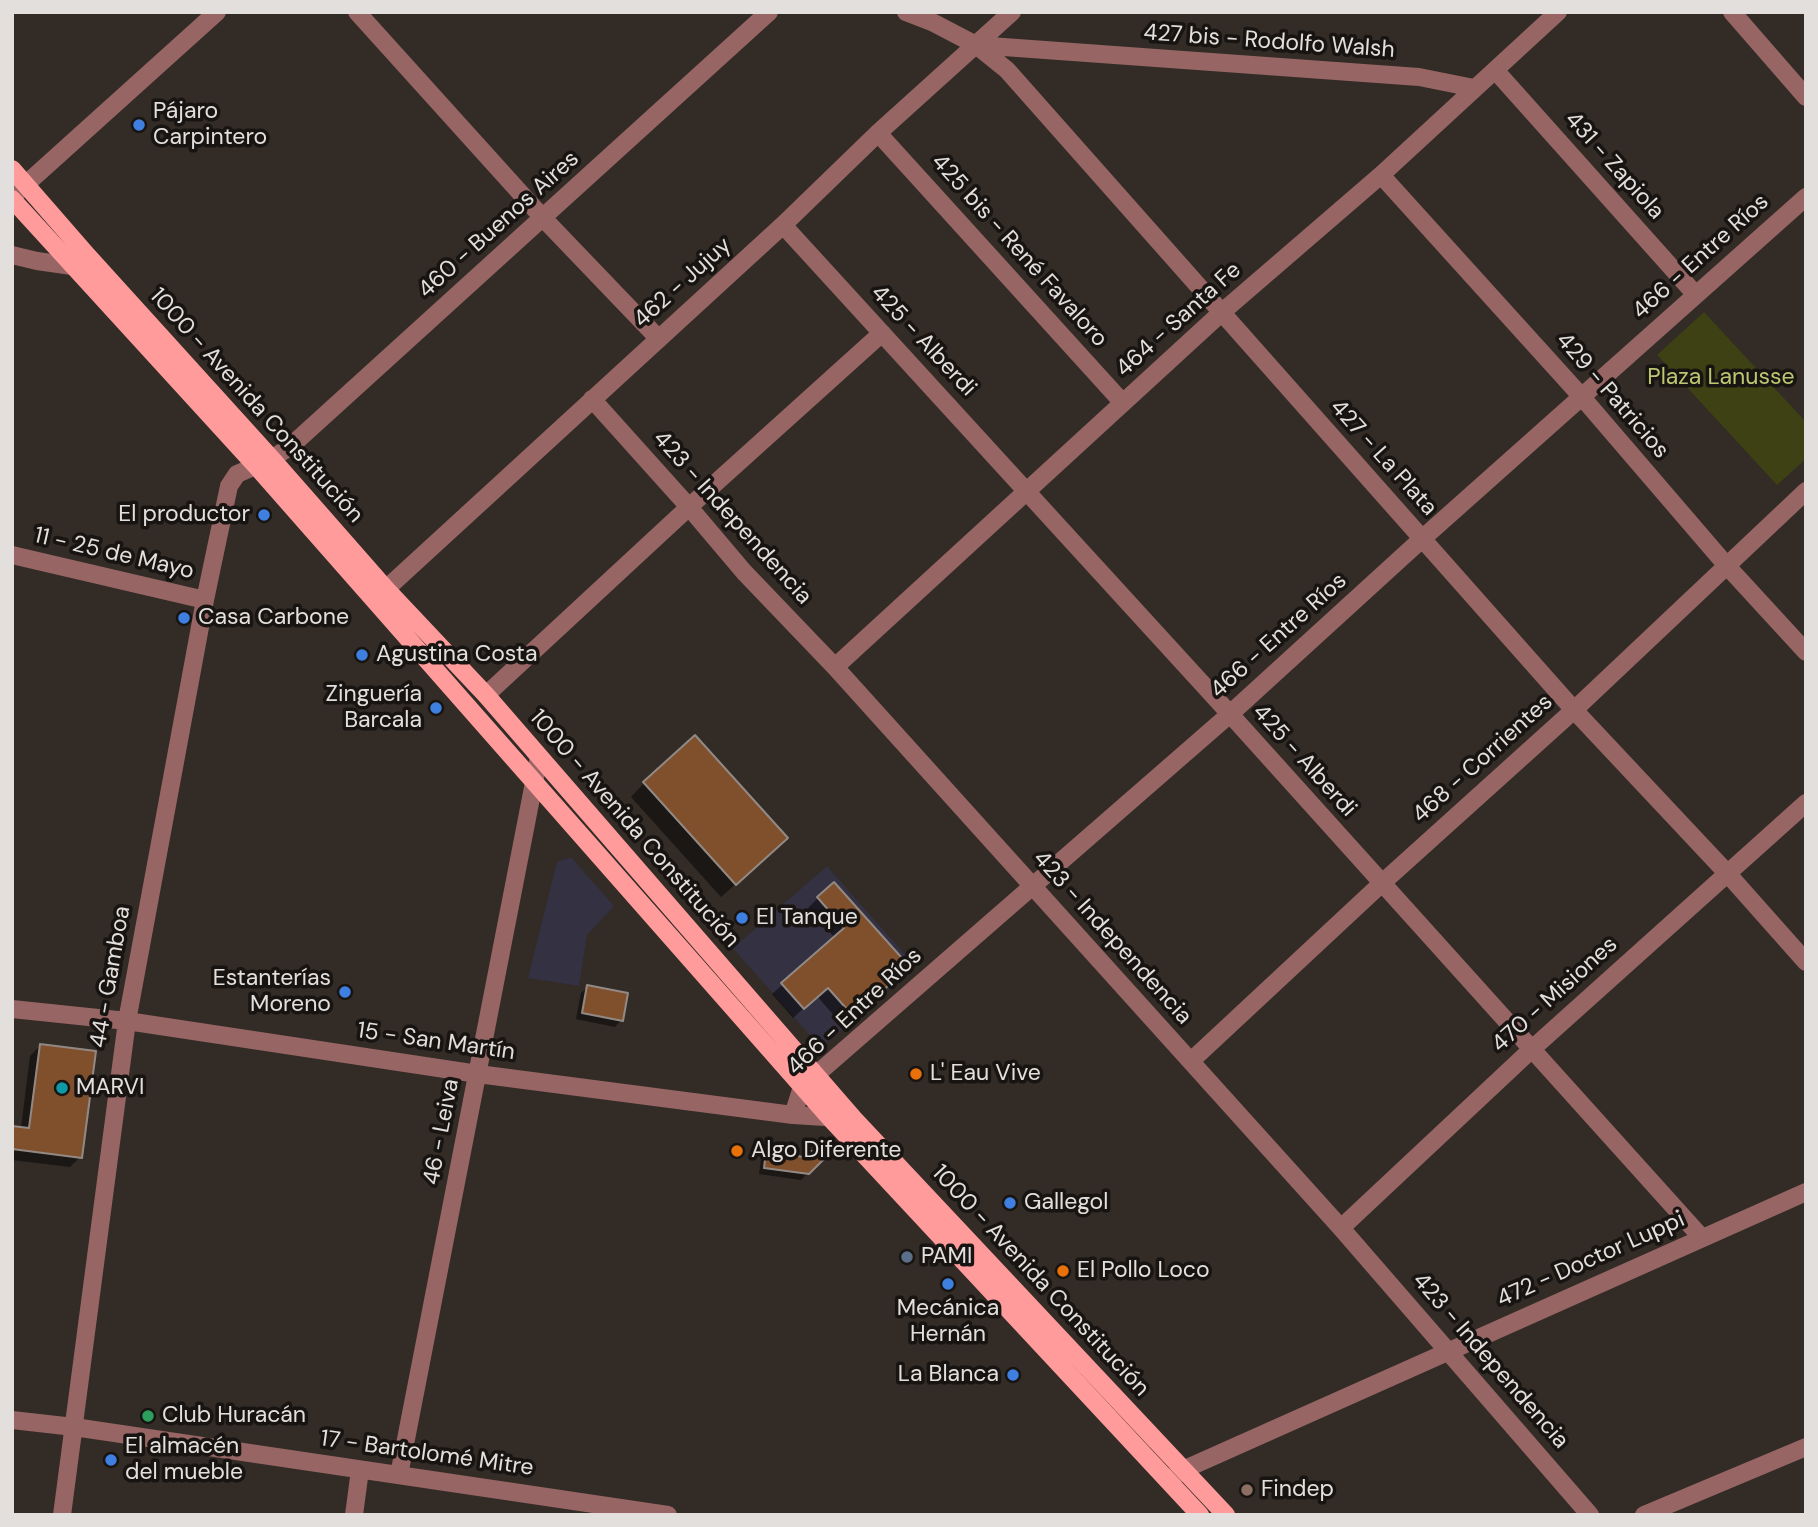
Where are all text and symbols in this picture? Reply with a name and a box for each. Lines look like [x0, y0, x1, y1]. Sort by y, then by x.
street label: 427 bis - Rodolfo Walsh [1142, 19, 1396, 65]
place label: Pájaro Carpintero [153, 98, 267, 152]
street label: 431 - Zapiola [1559, 107, 1669, 225]
marker: Pájaro Carpintero [131, 117, 147, 133]
street label: 460 - Buenos Aires [413, 146, 585, 304]
street label: 425 bis - René Favaloro [925, 149, 1113, 353]
street label: 466 - Entre Ríos [1627, 189, 1775, 325]
street label: 462 - Jujuy [628, 232, 738, 334]
street label: 464 - Santa Fe [1111, 257, 1247, 383]
street label: 425 - Alberdi [865, 280, 981, 402]
street label: 1000 - Avenida Constitución [143, 283, 369, 529]
street label: 429 - Patricios [1550, 327, 1674, 465]
park label: Plaza Lanusse [1647, 364, 1795, 392]
street label: 427 - La Plata [1324, 394, 1442, 522]
street label: 423 - Independencia [647, 426, 817, 610]
place label: El productor [118, 501, 250, 529]
marker: El productor [256, 507, 272, 523]
street label: 11 - 25 de Mayo [32, 522, 196, 586]
street label: 466 - Entre Ríos [1205, 568, 1353, 704]
place label: Casa Carbone [198, 604, 349, 632]
marker: Casa Carbone [176, 610, 192, 626]
place label: Agustina Costa [376, 641, 537, 669]
marker: Agustina Costa [354, 647, 370, 663]
place label: Zinguería Barcala [326, 681, 422, 735]
street label: 468 - Corrientes [1407, 689, 1559, 829]
street label: 425 - Alberdi [1246, 699, 1362, 823]
marker: Zinguería Barcala [428, 700, 444, 716]
street label: 1000 - Avenida Constitución [523, 704, 745, 954]
street label: 423 - Independencia [1027, 846, 1197, 1030]
street label: 44 - Gamboa [85, 904, 137, 1050]
place label: El Tanque [756, 904, 858, 932]
marker: El Tanque [734, 910, 750, 926]
street label: 470 - Misiones [1486, 931, 1624, 1059]
street label: 466 - Entre Ríos [782, 943, 928, 1081]
place label: Estanterías Moreno [213, 965, 331, 1019]
marker: Estanterías Moreno [337, 984, 353, 1000]
street label: 15 - San Martín [355, 1017, 517, 1067]
place label: L' Eau Vive [930, 1060, 1041, 1088]
marker: L' Eau Vive [908, 1066, 924, 1082]
place label: MARVI [76, 1074, 144, 1102]
street label: 46 - Leiva [418, 1077, 466, 1187]
marker: MARVI [54, 1080, 70, 1096]
place label: Algo Diferente [751, 1137, 901, 1165]
marker: Algo Diferente [729, 1143, 745, 1159]
street label: 1000 - Avenida Constitución [926, 1160, 1154, 1402]
place label: Gallegol [1024, 1189, 1108, 1217]
marker: Gallegol [1002, 1195, 1018, 1211]
street label: 472 - Doctor Luppi [1493, 1206, 1689, 1314]
place label: PAMI [921, 1243, 972, 1271]
marker: PAMI [899, 1249, 915, 1265]
place label: El Pollo Loco [1077, 1257, 1210, 1285]
marker: El Pollo Loco [1055, 1263, 1071, 1279]
street label: 423 - Independencia [1406, 1267, 1574, 1455]
marker: Mecánica Hernán [940, 1276, 956, 1292]
place label: Mecánica Hernán [897, 1295, 999, 1349]
place label: La Blanca [898, 1361, 999, 1389]
marker: La Blanca [1005, 1367, 1021, 1383]
place label: Club Huracán [162, 1402, 306, 1430]
marker: Club Huracán [140, 1408, 156, 1424]
street label: 17 - Bartolomé Mitre [319, 1425, 535, 1483]
place label: El almacén del mueble [125, 1433, 243, 1487]
marker: El almacén del mueble [103, 1452, 119, 1468]
place label: Findep [1261, 1476, 1334, 1504]
marker: Findep [1239, 1482, 1255, 1498]

